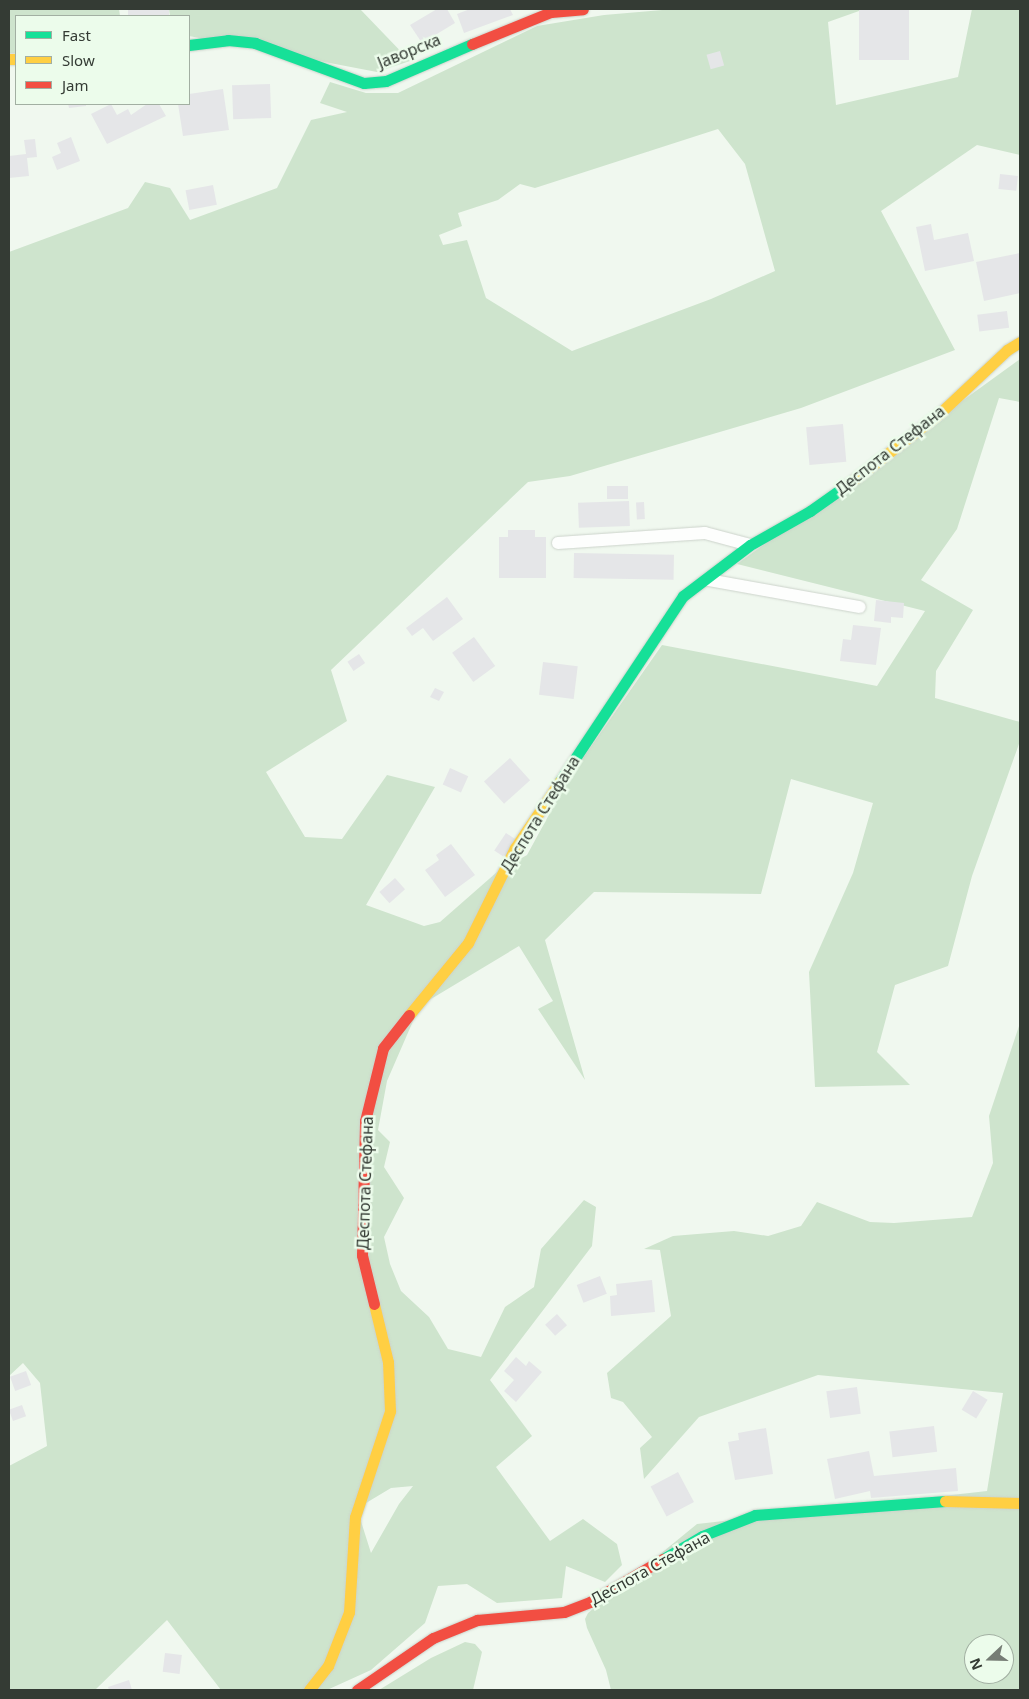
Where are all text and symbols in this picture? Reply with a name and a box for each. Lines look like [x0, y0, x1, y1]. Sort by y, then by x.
legend [15, 15, 190, 105]
text: Fast [62, 25, 91, 45]
street label: Јаворска [375, 30, 443, 72]
text: Slow [62, 50, 95, 70]
text: Jam [62, 75, 89, 95]
street label: Деспота Стефана [831, 401, 949, 499]
street label: Деспота Стефана [496, 752, 584, 876]
street label: Деспота Стефана [353, 1116, 377, 1250]
street label: Деспота Стефана [587, 1527, 713, 1609]
north arrow [964, 1634, 1014, 1684]
text: N [965, 1655, 986, 1673]

